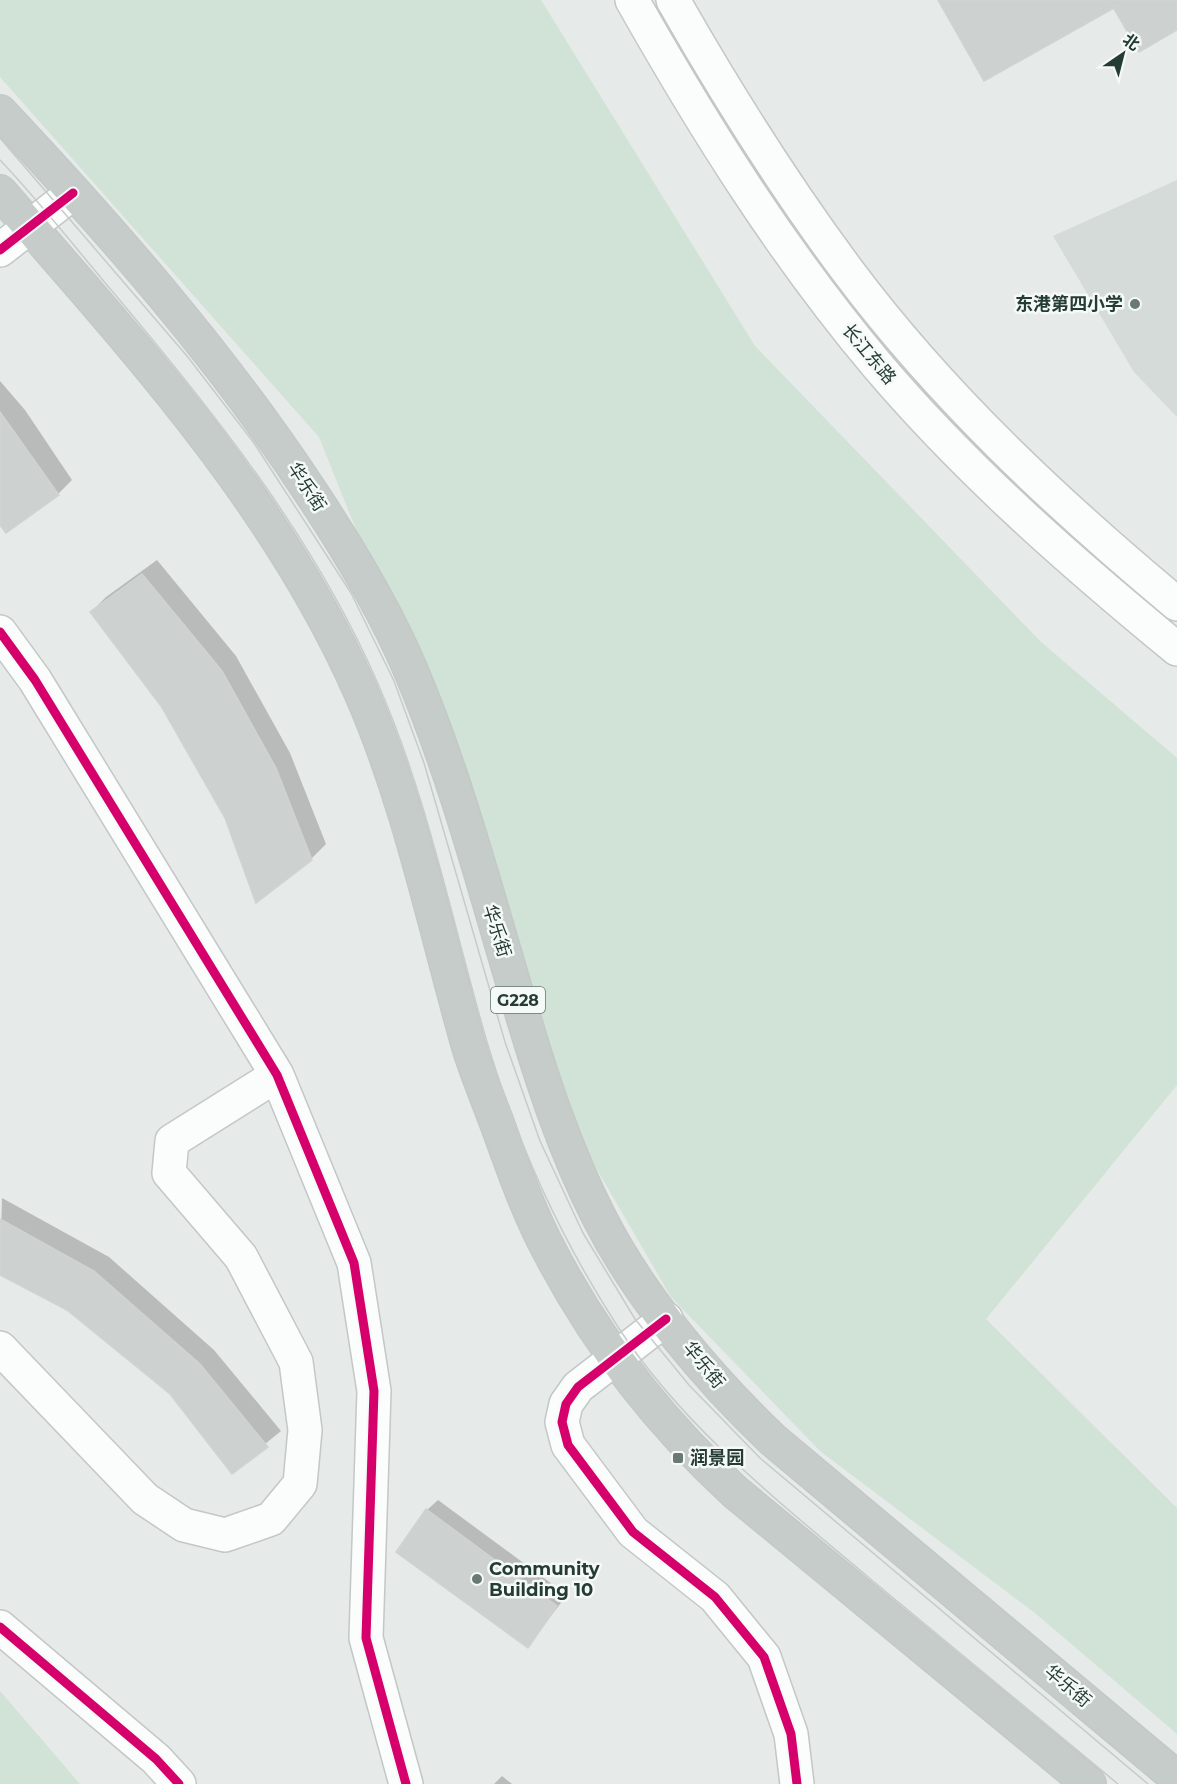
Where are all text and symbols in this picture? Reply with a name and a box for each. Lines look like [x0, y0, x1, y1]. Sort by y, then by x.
north arrow [1093, 24, 1153, 84]
text: 北 [1119, 30, 1143, 54]
place label: 东港第四小学 [1015, 293, 1123, 315]
marker: 东港第四小学 [1128, 297, 1142, 311]
street label: 长江东路 [837, 319, 901, 389]
street label: 华乐街 [283, 458, 331, 516]
street label: 华乐街 [479, 902, 515, 960]
road number: G228 [491, 987, 545, 1013]
street label: 华乐街 [678, 1337, 730, 1393]
place label: 润景园 [690, 1447, 744, 1469]
marker: 润景园 [671, 1451, 685, 1465]
place label: Community Building 10 [489, 1558, 600, 1601]
marker: Community Building 10 [470, 1572, 484, 1586]
street label: 华乐街 [1040, 1660, 1096, 1712]

